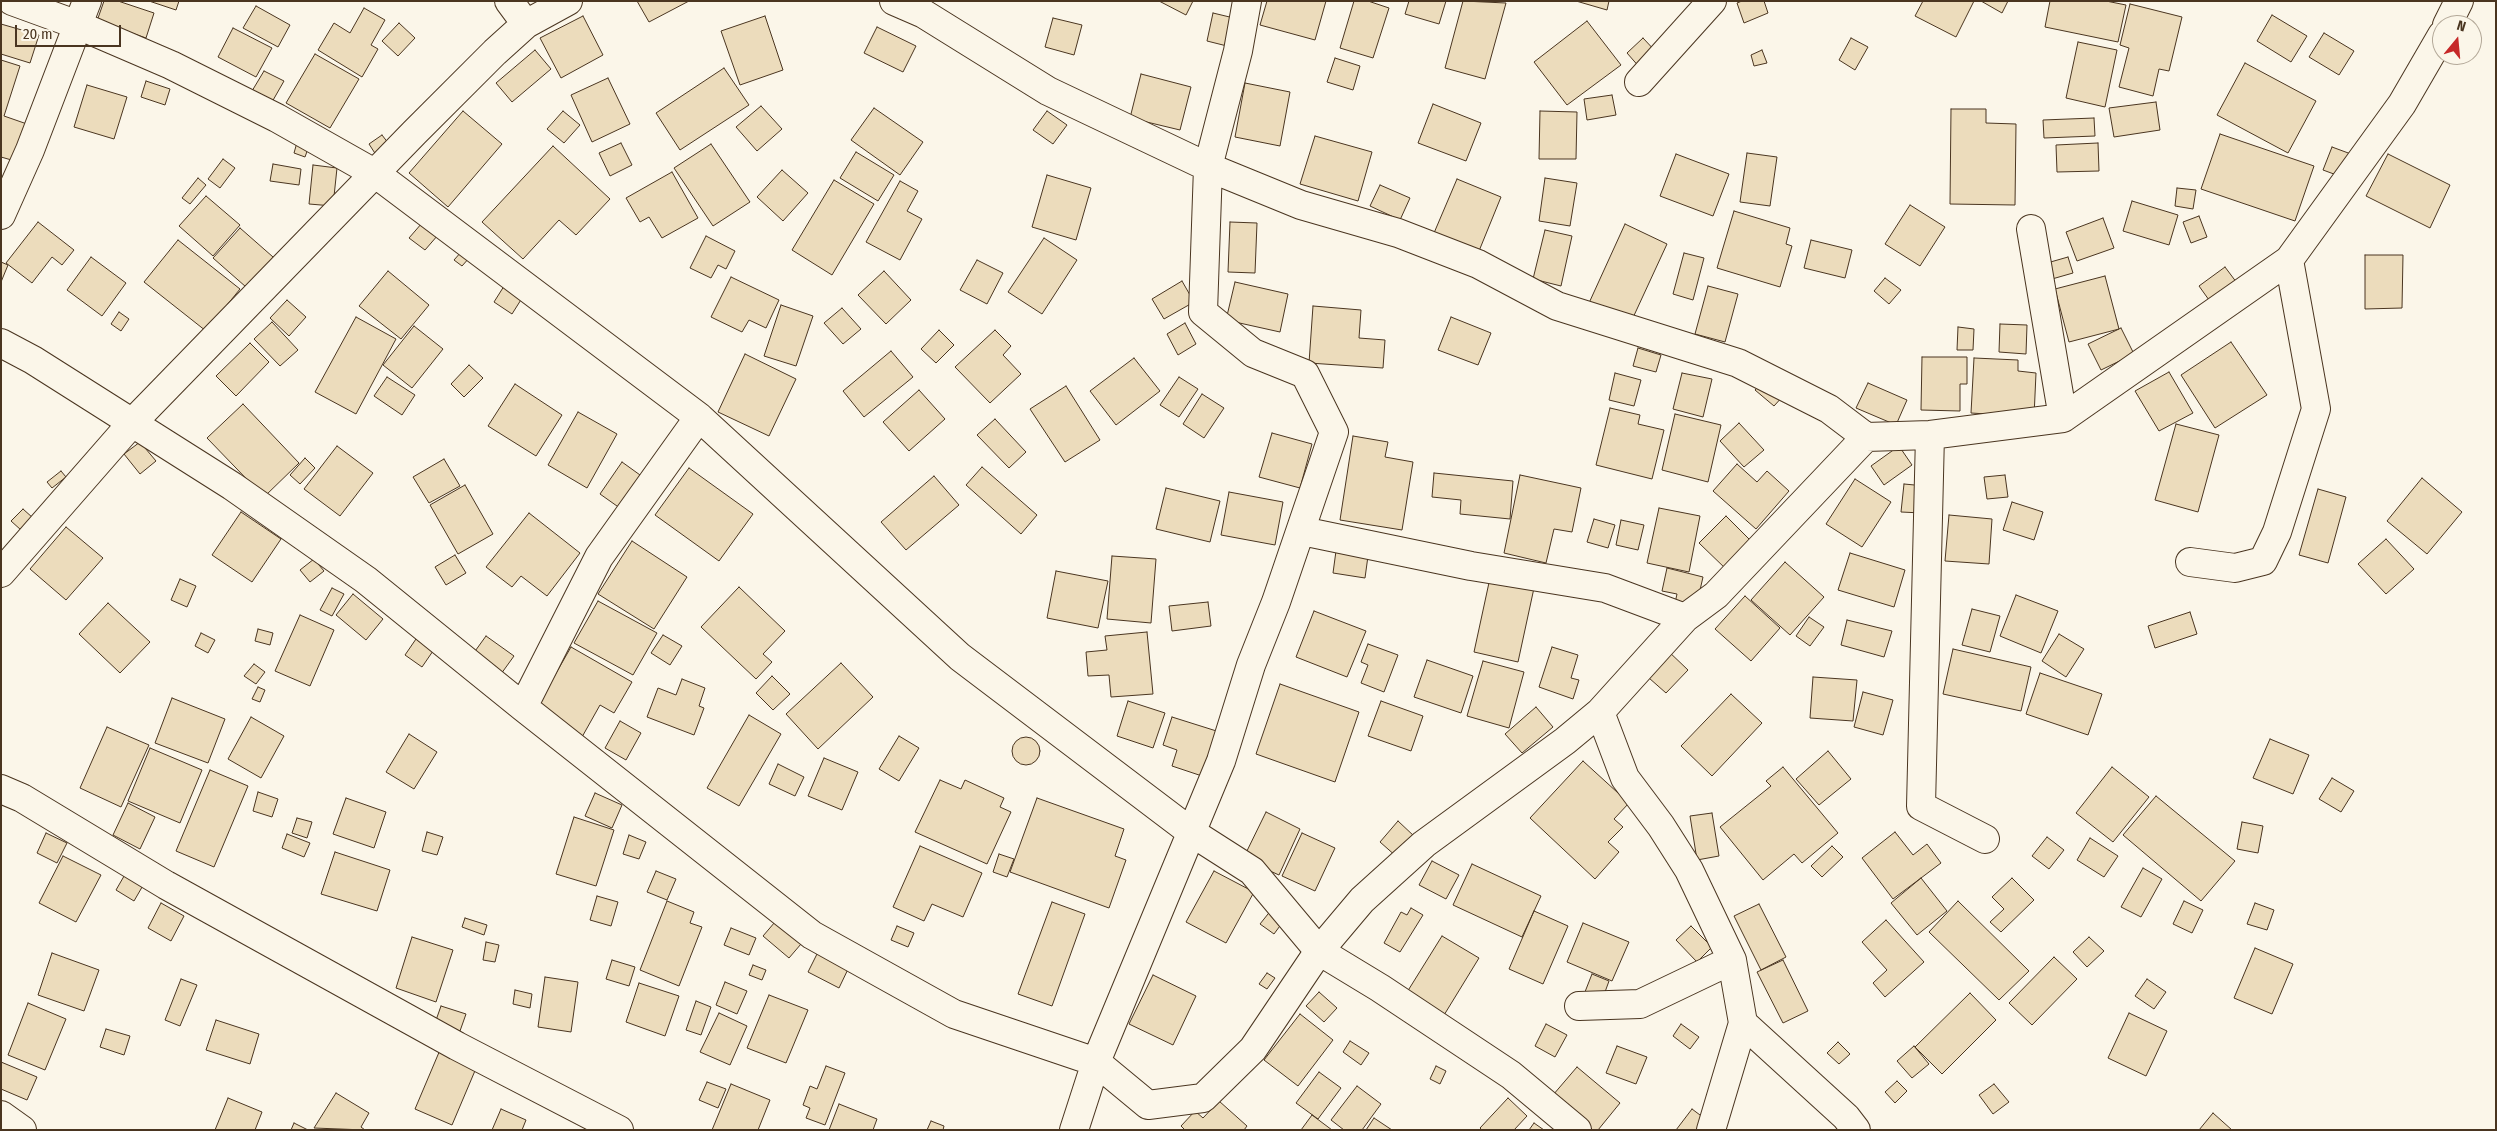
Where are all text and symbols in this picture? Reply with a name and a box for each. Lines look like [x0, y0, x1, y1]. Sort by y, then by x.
scale bar [18, 15, 124, 47]
north arrow [2432, 15, 2482, 65]
text: N [2455, 17, 2468, 35]
text: 20 m [23, 25, 53, 43]

